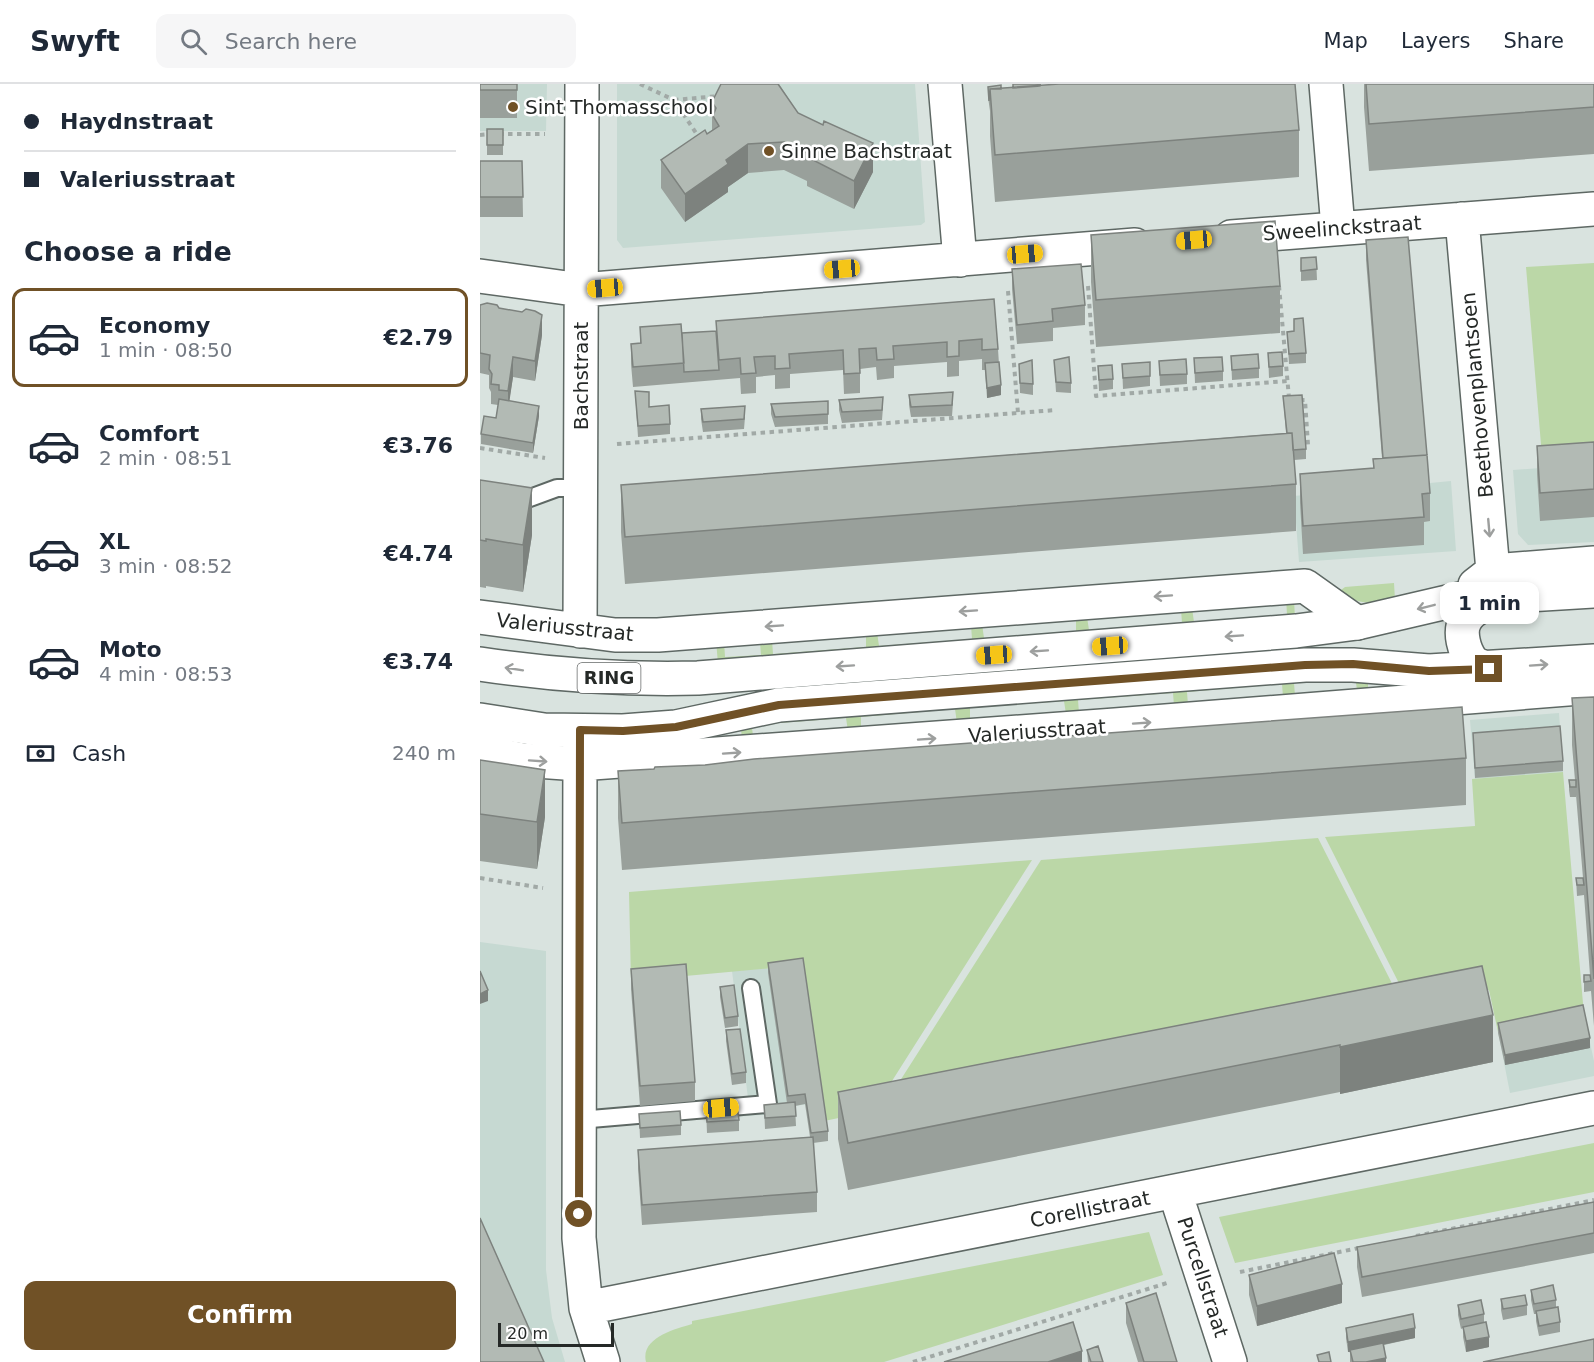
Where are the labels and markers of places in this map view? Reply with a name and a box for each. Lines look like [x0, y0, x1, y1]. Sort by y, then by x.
place label: Sint Thomasschool [525, 95, 714, 119]
marker: Sint Thomasschool [506, 100, 520, 114]
place label: Sinne Bachstraat [781, 139, 952, 163]
marker: Sinne Bachstraat [762, 144, 776, 158]

